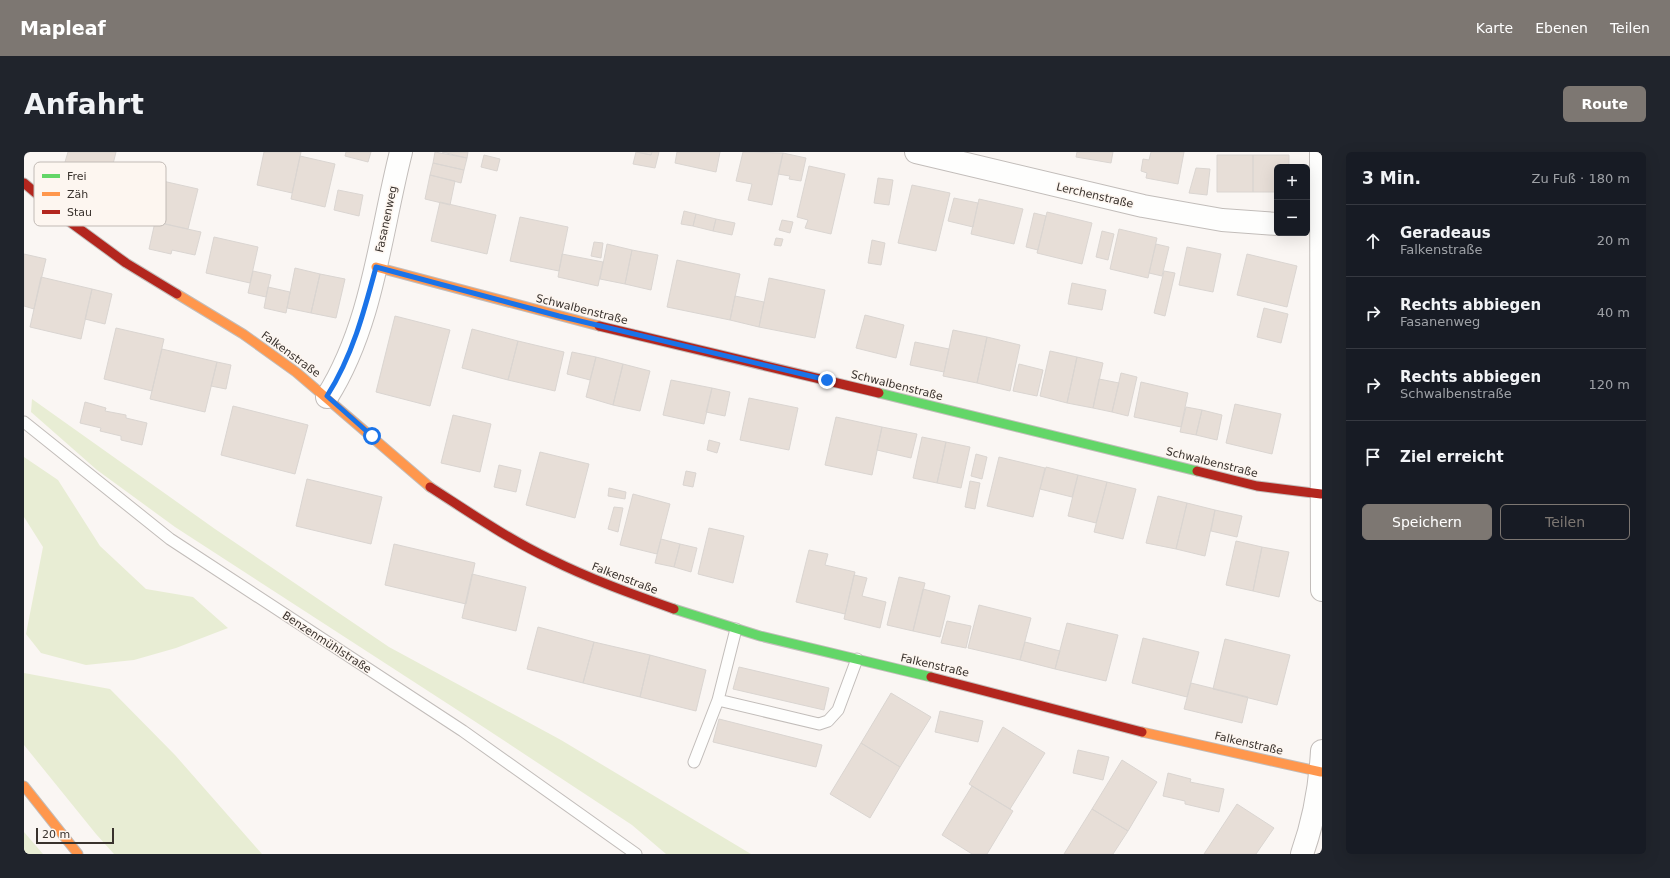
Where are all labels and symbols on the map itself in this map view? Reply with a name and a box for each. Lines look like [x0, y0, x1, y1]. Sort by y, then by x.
legend [34, 162, 166, 226]
text: Frei [67, 170, 87, 183]
street label: Lerchenstraße [1055, 180, 1135, 211]
street label: Fasanenweg [373, 184, 400, 254]
text: Zäh [67, 188, 88, 201]
text: Stau [67, 206, 92, 219]
street label: Schwalbenstraße [534, 292, 630, 327]
street label: Falkenstraße [259, 329, 323, 380]
street label: Schwalbenstraße [849, 368, 945, 403]
route end [818, 371, 836, 389]
route start [363, 427, 381, 445]
street label: Schwalbenstraße [1164, 445, 1260, 480]
street label: Falkenstraße [590, 560, 660, 597]
street label: Benzenmühlstraße [280, 609, 374, 676]
street label: Falkenstraße [899, 651, 971, 680]
street label: Falkenstraße [1213, 729, 1285, 758]
scale bar [36, 826, 114, 845]

